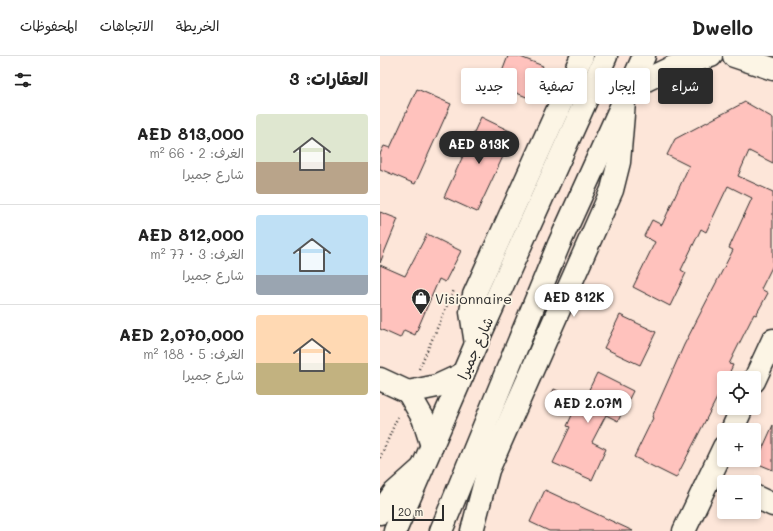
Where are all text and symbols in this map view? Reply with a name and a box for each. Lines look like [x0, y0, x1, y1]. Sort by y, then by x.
text: Dwello [692, 15, 753, 40]
text: المحفوظات [20, 16, 78, 35]
text: الاتجاهات [100, 16, 154, 35]
text: الخريطة [176, 16, 219, 35]
text: العقارات: 3 [289, 67, 368, 89]
chip: جديد [461, 68, 517, 104]
chip: تصفية [525, 68, 587, 104]
chip: إيجار [595, 68, 650, 104]
chip: شراء [658, 68, 713, 104]
icon: filters [12, 69, 34, 91]
text: AED 813,000 [137, 122, 244, 144]
icon: home [288, 130, 336, 178]
pin: AED 813K [438, 131, 520, 165]
text: AED 813K [448, 135, 510, 152]
text: الغرف: 2 · 66 m² [149, 144, 244, 161]
text: شارع جميرا [182, 165, 244, 182]
text: AED 812,000 [137, 223, 244, 245]
icon: home [288, 231, 336, 279]
text: الغرف: 3 · 77 m² [150, 245, 244, 262]
text: شارع جميرا [182, 266, 244, 283]
pin: AED 812K [533, 284, 615, 318]
shop icon: Visionnaire [410, 287, 432, 315]
text: AED 812K [543, 288, 605, 305]
place label: Visionnaire [435, 289, 512, 308]
street label: شارع جميرا [453, 314, 498, 383]
text: AED 2,070,000 [119, 323, 244, 345]
icon: home [288, 331, 336, 379]
text: الغرف: 5 · 188 m² [143, 345, 244, 362]
text: شارع جميرا [182, 366, 244, 383]
map controls [717, 371, 761, 519]
button: locate [717, 371, 761, 415]
pin: AED 2.07M [542, 390, 634, 424]
text: AED 2.07M [554, 394, 622, 411]
button: + [717, 423, 761, 467]
button: − [717, 475, 761, 519]
scale bar [392, 503, 444, 522]
text: 20 m [398, 504, 423, 519]

